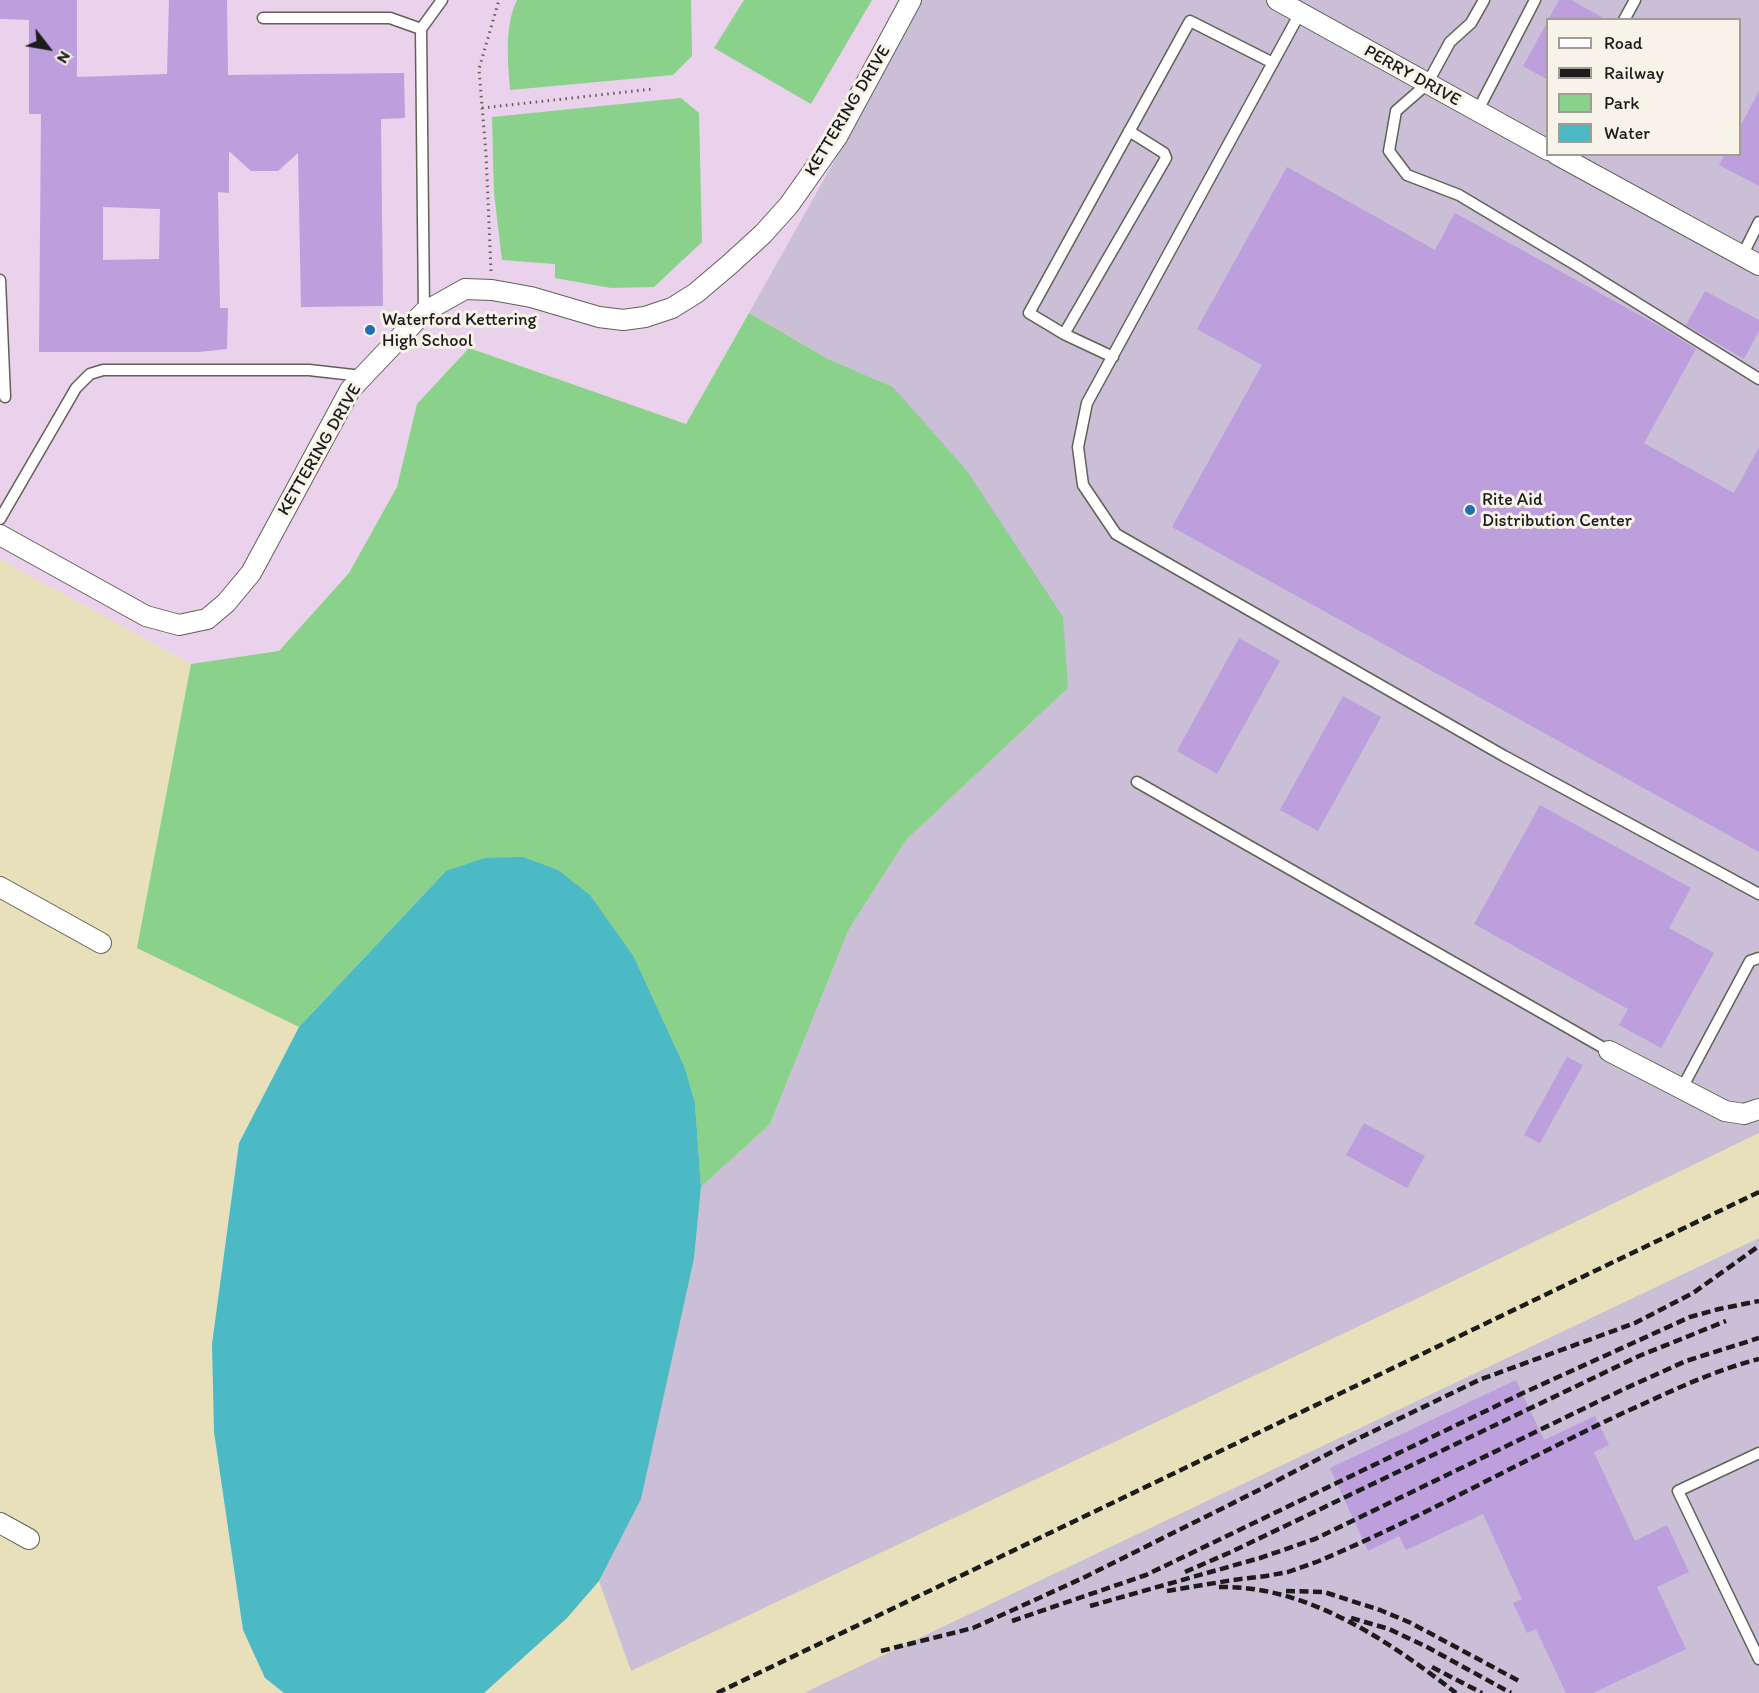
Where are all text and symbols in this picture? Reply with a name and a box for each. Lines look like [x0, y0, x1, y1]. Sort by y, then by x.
north arrow [18, 18, 78, 78]
legend [1546, 18, 1741, 156]
text: Road [1604, 32, 1643, 54]
street label: PERRY DRIVE [1360, 41, 1464, 111]
street label: KETTERING DRIVE [801, 42, 895, 180]
text: N [53, 48, 75, 67]
text: Railway [1604, 62, 1664, 84]
text: Park [1604, 92, 1639, 114]
text: Water [1604, 122, 1650, 144]
place label: Waterford Kettering High School [382, 309, 537, 352]
marker: Waterford Kettering High School [363, 323, 377, 337]
street label: KETTERING DRIVE [274, 380, 366, 520]
place label: Rite Aid Distribution Center [1482, 489, 1632, 532]
marker: Rite Aid Distribution Center [1463, 503, 1477, 517]

